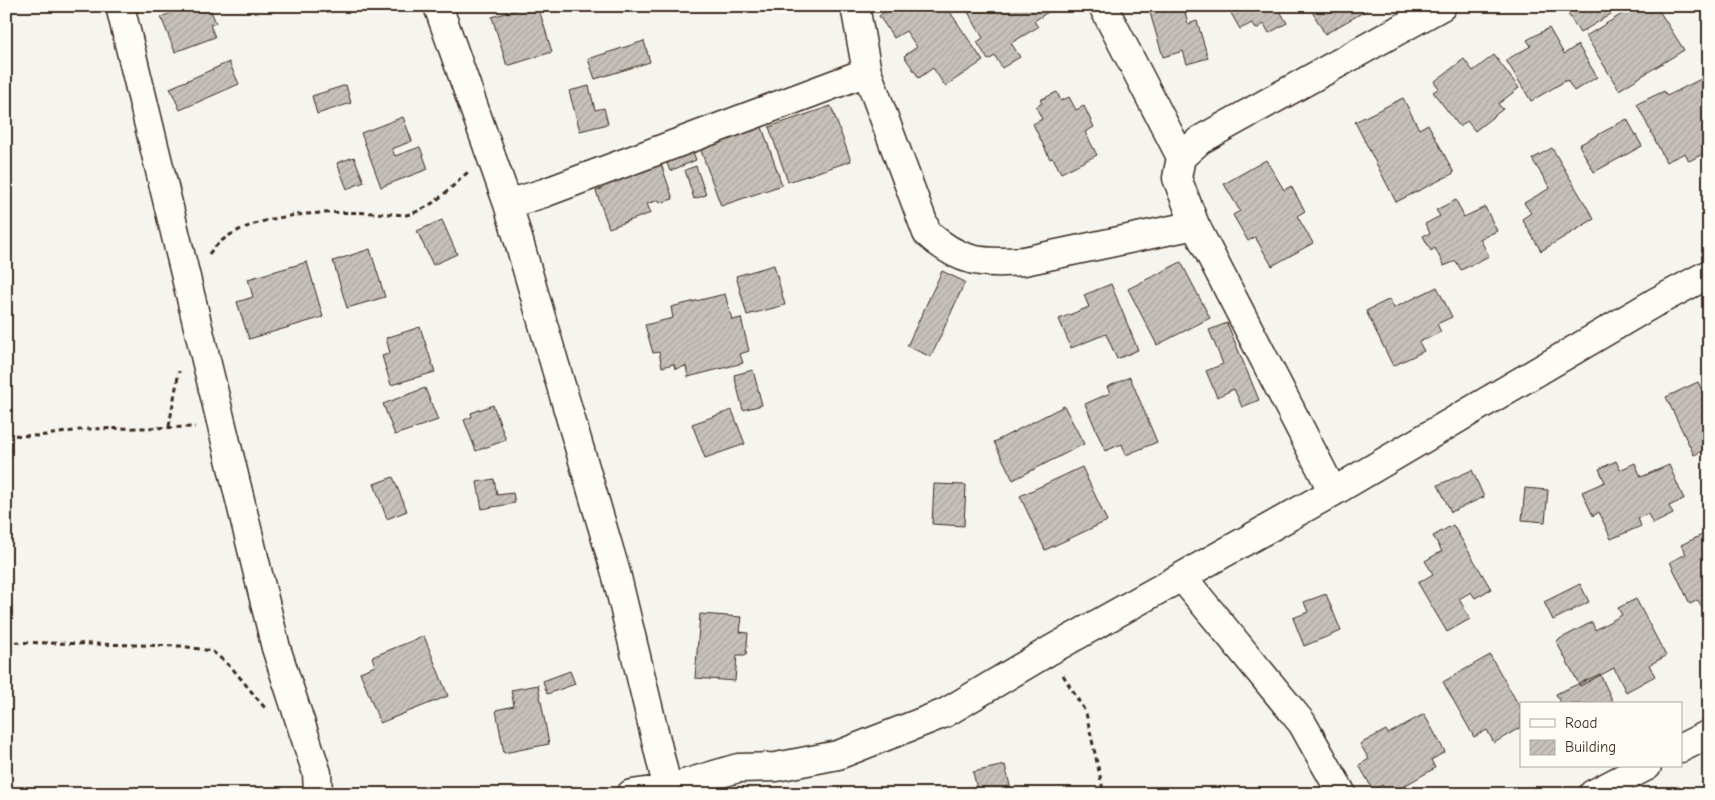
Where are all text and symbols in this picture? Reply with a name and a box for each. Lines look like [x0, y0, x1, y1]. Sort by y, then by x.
legend [1520, 702, 1682, 768]
text: Road [1565, 714, 1597, 732]
text: Building [1565, 738, 1616, 756]

